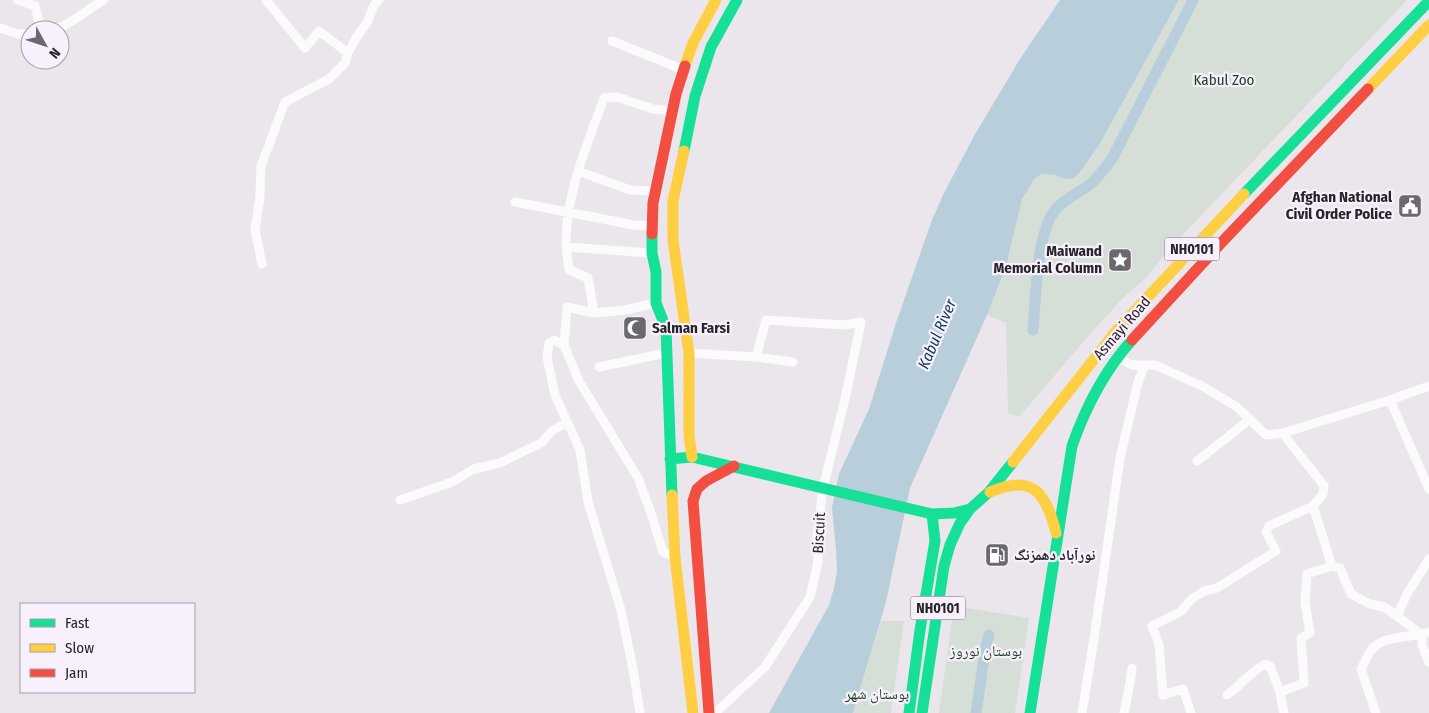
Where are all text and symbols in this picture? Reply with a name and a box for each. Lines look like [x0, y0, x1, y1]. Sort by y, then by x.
north arrow [20, 20, 70, 70]
text: N [45, 44, 64, 62]
park label: Kabul Zoo [1193, 71, 1255, 89]
place label: Afghan National Civil Order Police [1286, 188, 1393, 223]
public building icon: Afghan National Civil Order Police [1397, 193, 1423, 219]
road number: NH0101 [1164, 238, 1220, 260]
place label: Maiwand Memorial Column [993, 242, 1102, 277]
place icon: Maiwand Memorial Column [1107, 247, 1133, 273]
street label: Asmayi Road [1090, 293, 1154, 363]
water label: Kabul River [914, 296, 960, 372]
mosque icon: Salman Farsi [622, 315, 648, 341]
place label: Salman Farsi [652, 319, 730, 337]
street label: Biscuit [809, 512, 829, 554]
fuel station icon: نورآباد دهمزنگ [984, 542, 1010, 568]
place label: نورآباد دهمزنگ [1014, 546, 1095, 564]
road number: NH0101 [910, 596, 966, 620]
legend [20, 603, 195, 693]
text: Fast [65, 614, 89, 632]
text: Slow [65, 639, 94, 657]
park label: بوستان نوروز [949, 642, 1022, 661]
text: Jam [65, 664, 88, 682]
park label: بوستان شهر [844, 685, 909, 704]

